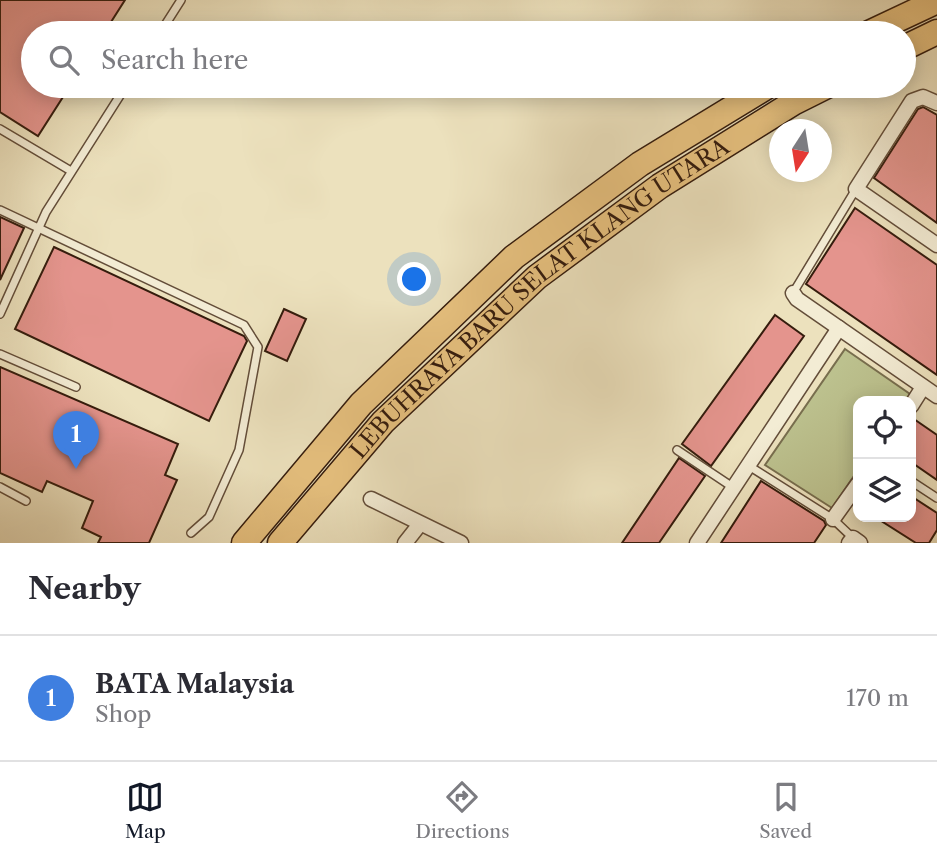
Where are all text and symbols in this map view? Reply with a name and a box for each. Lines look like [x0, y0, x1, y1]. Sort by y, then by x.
search box [21, 21, 916, 98]
icon: search [45, 41, 83, 79]
text: Search here [101, 44, 248, 76]
north arrow [769, 119, 832, 182]
street label: LEBUHRAYA BARU SELAT KLANG UTARA [344, 132, 735, 464]
your location [397, 262, 431, 296]
map controls [853, 396, 916, 522]
button: locate [853, 396, 916, 459]
pin: 1 [53, 411, 99, 469]
button: layers [853, 459, 916, 522]
text: Nearby [28, 570, 141, 607]
text: BATA Malaysia [95, 668, 294, 700]
text: 1 [46, 684, 56, 712]
text: 170 m [846, 684, 909, 712]
text: Shop [95, 700, 151, 728]
tab: Map [125, 778, 166, 843]
tab: Directions [416, 778, 509, 843]
tab: Saved [759, 778, 812, 843]

